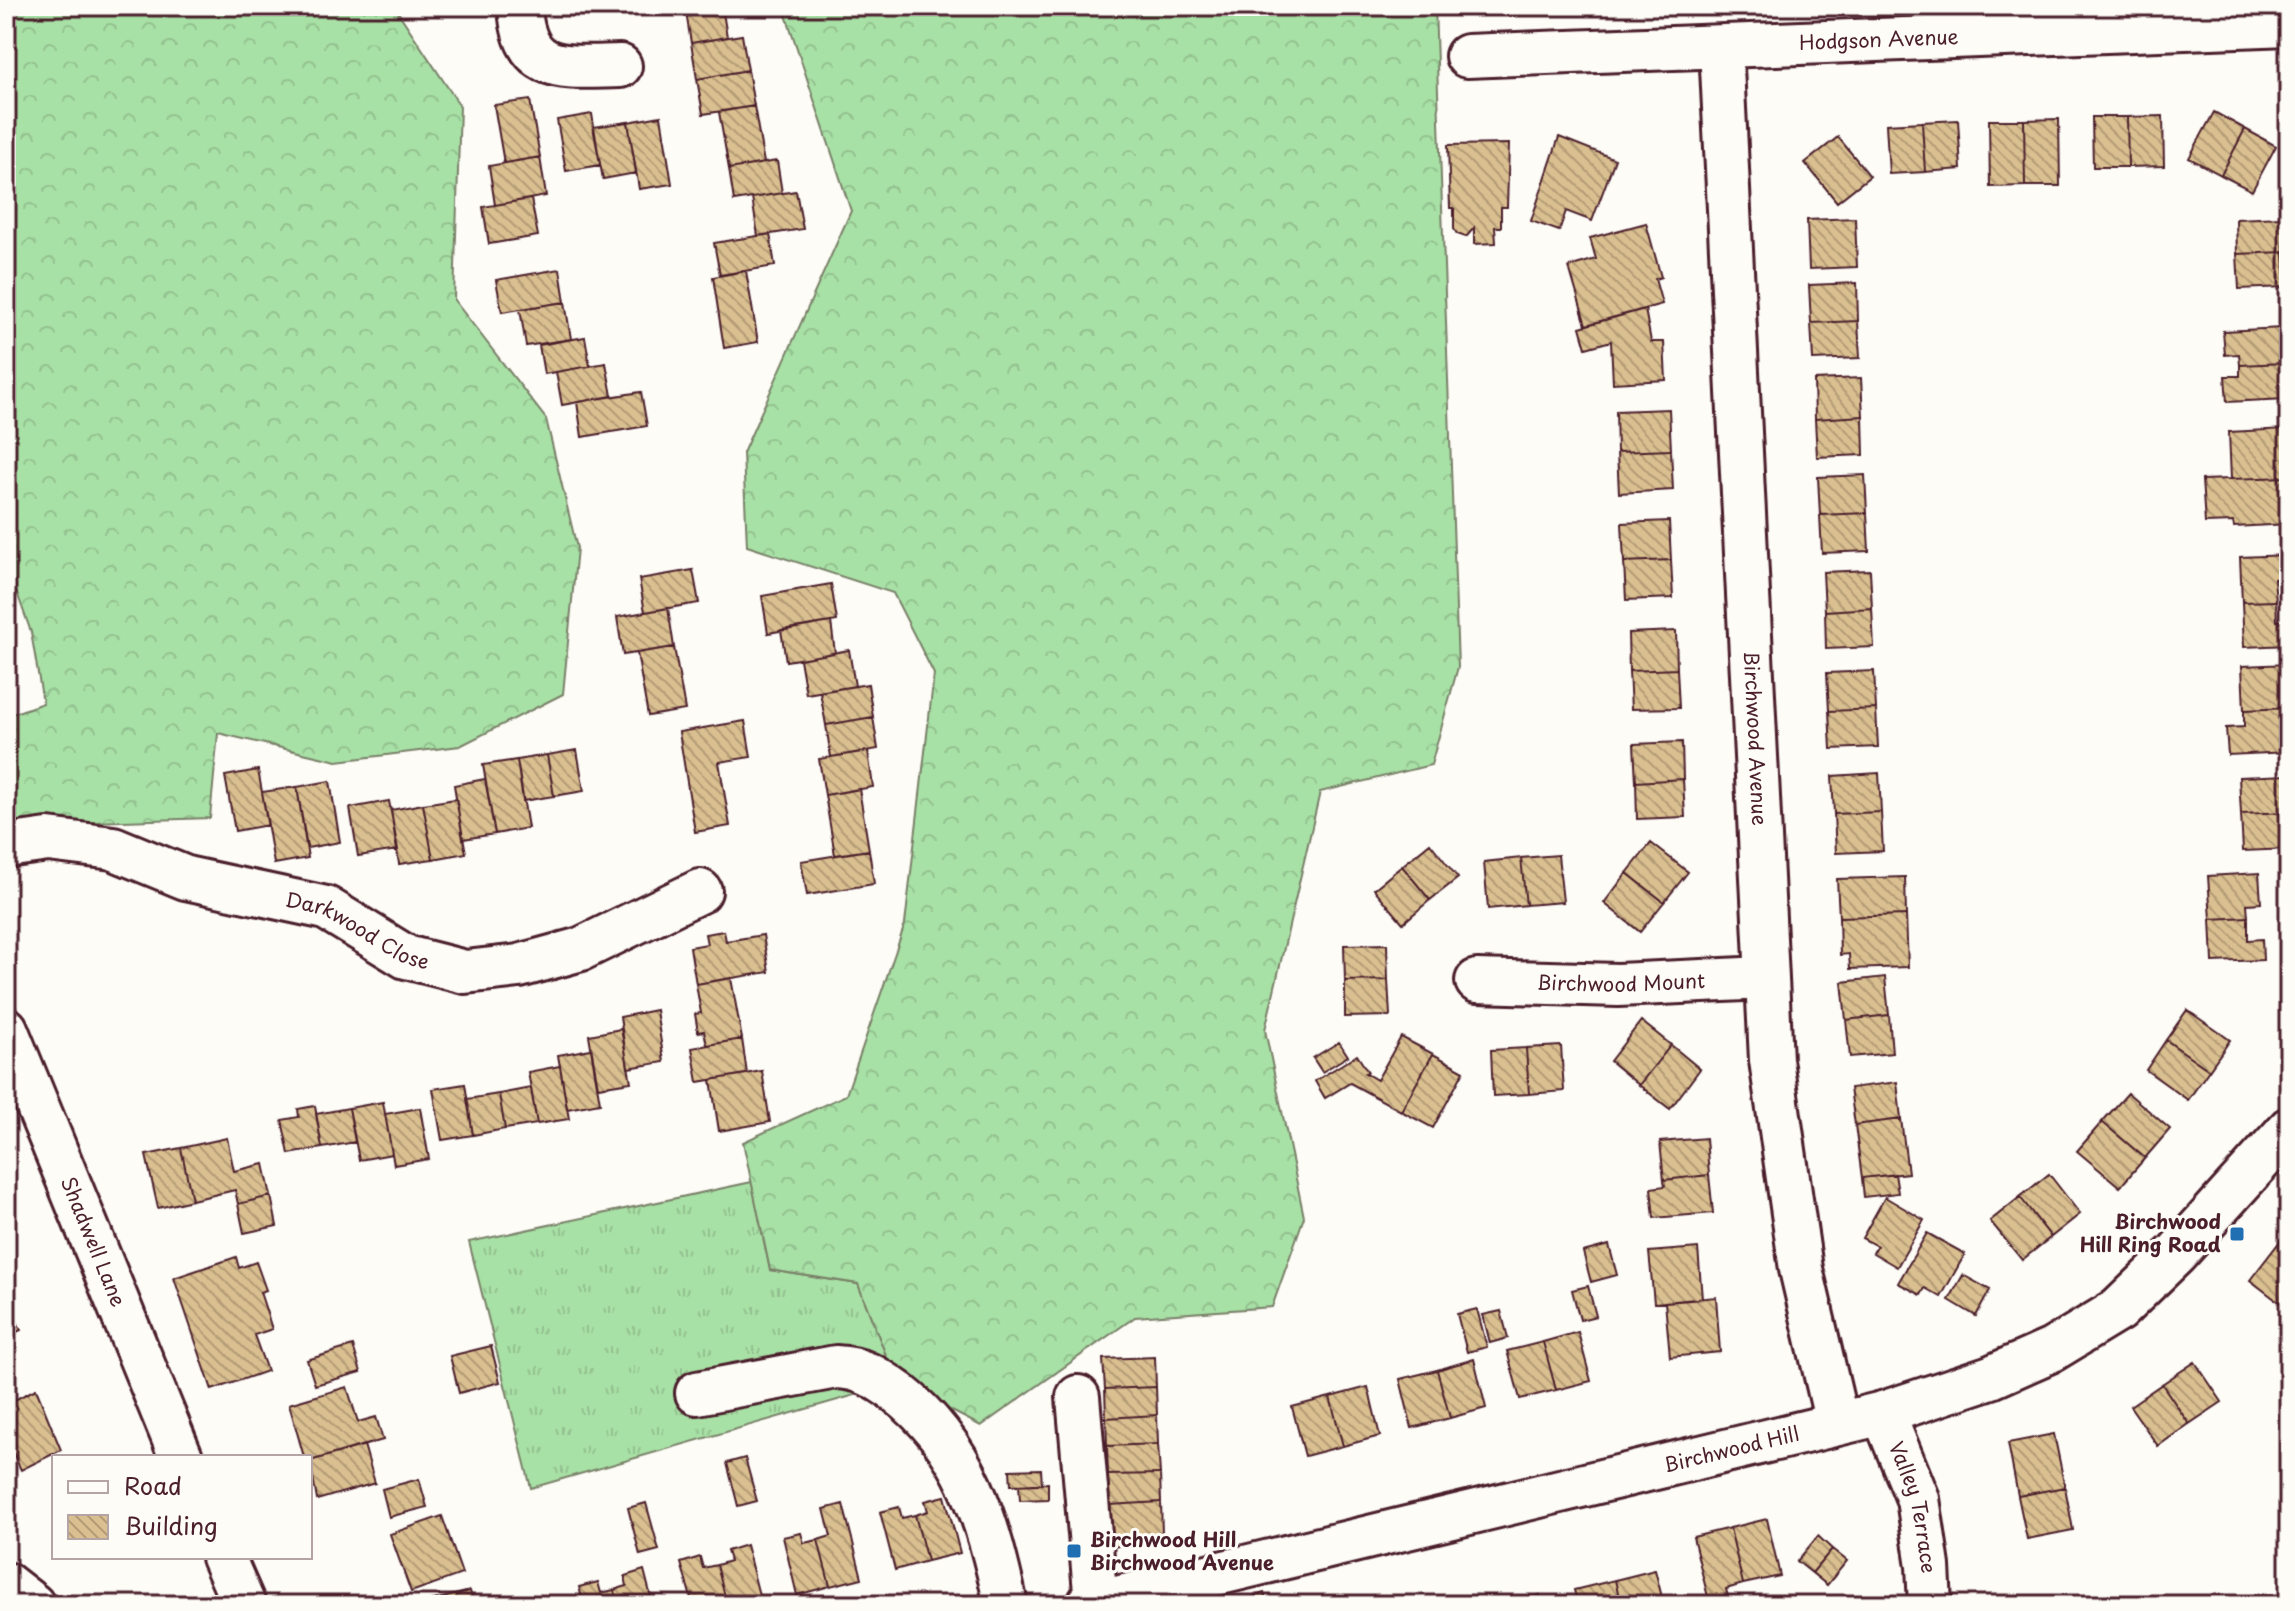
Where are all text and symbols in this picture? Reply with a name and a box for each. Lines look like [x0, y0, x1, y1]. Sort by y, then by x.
street label: Hodgson Avenue [1798, 21, 1959, 57]
street label: Birchwood Avenue [1737, 650, 1775, 826]
street label: Darkwood Close [283, 884, 433, 976]
street label: Birchwood Mount [1536, 965, 1706, 999]
street label: Shadwell Lane [54, 1172, 134, 1311]
place label: Birchwood Hill Ring Road [2080, 1206, 2221, 1259]
marker: Birchwood Hill Ring Road [2228, 1225, 2246, 1243]
street label: Birchwood Hill [1660, 1418, 1802, 1479]
street label: Valley Terrace [1882, 1437, 1944, 1574]
legend [52, 1455, 312, 1559]
text: Road [124, 1467, 182, 1503]
text: Building [124, 1507, 218, 1543]
place label: Birchwood Hill Birchwood Avenue [1090, 1524, 1274, 1577]
marker: Birchwood Hill Birchwood Avenue [1065, 1542, 1083, 1560]

